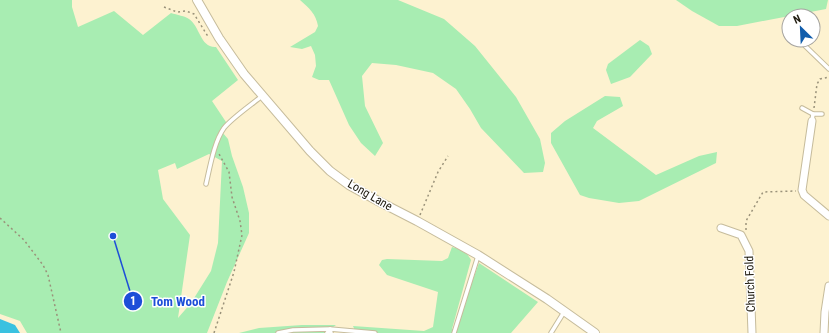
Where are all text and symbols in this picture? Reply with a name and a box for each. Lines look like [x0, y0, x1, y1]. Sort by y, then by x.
north arrow [781, 8, 821, 48]
text: N [791, 12, 803, 27]
street label: Long Lane [345, 177, 395, 214]
street label: Church Fold [742, 256, 758, 312]
callout: Tom Wood [123, 289, 213, 314]
text: 1 [130, 294, 136, 308]
text: Tom Wood [151, 294, 205, 309]

